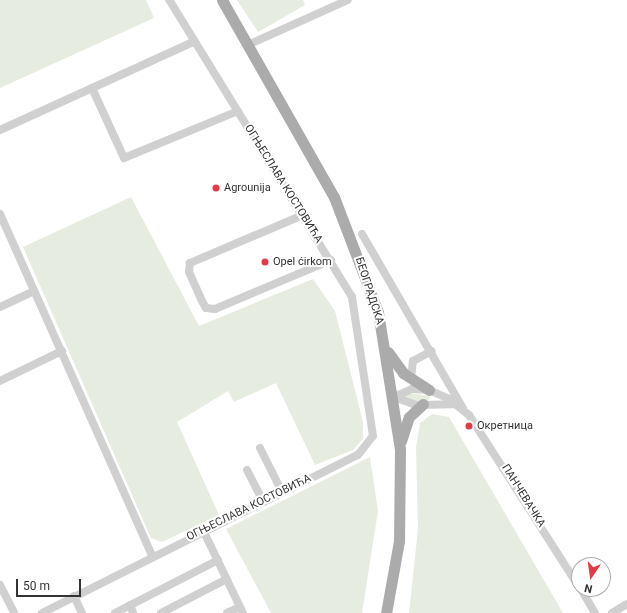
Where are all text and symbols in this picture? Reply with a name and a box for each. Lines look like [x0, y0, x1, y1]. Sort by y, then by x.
street label: ОГЊЕСЛАВА КОСТОВИЋА [241, 122, 325, 246]
place label: Agrounija [224, 181, 271, 195]
marker: Agrounija [211, 183, 221, 193]
place label: Opel ćirkom [273, 255, 332, 269]
street label: БЕОГРАДСКА [352, 256, 386, 326]
marker: Opel ćirkom [260, 257, 270, 267]
place label: Окретница [477, 419, 533, 433]
marker: Окретница [464, 421, 474, 431]
street label: ПАНЧЕВАЧКА [498, 462, 548, 530]
street label: ОГЊЕСЛАВА КОСТОВИЋА [185, 472, 313, 544]
north arrow [571, 557, 611, 597]
scale bar [18, 571, 83, 597]
text: 50 m [23, 579, 50, 593]
text: N [583, 581, 594, 595]

